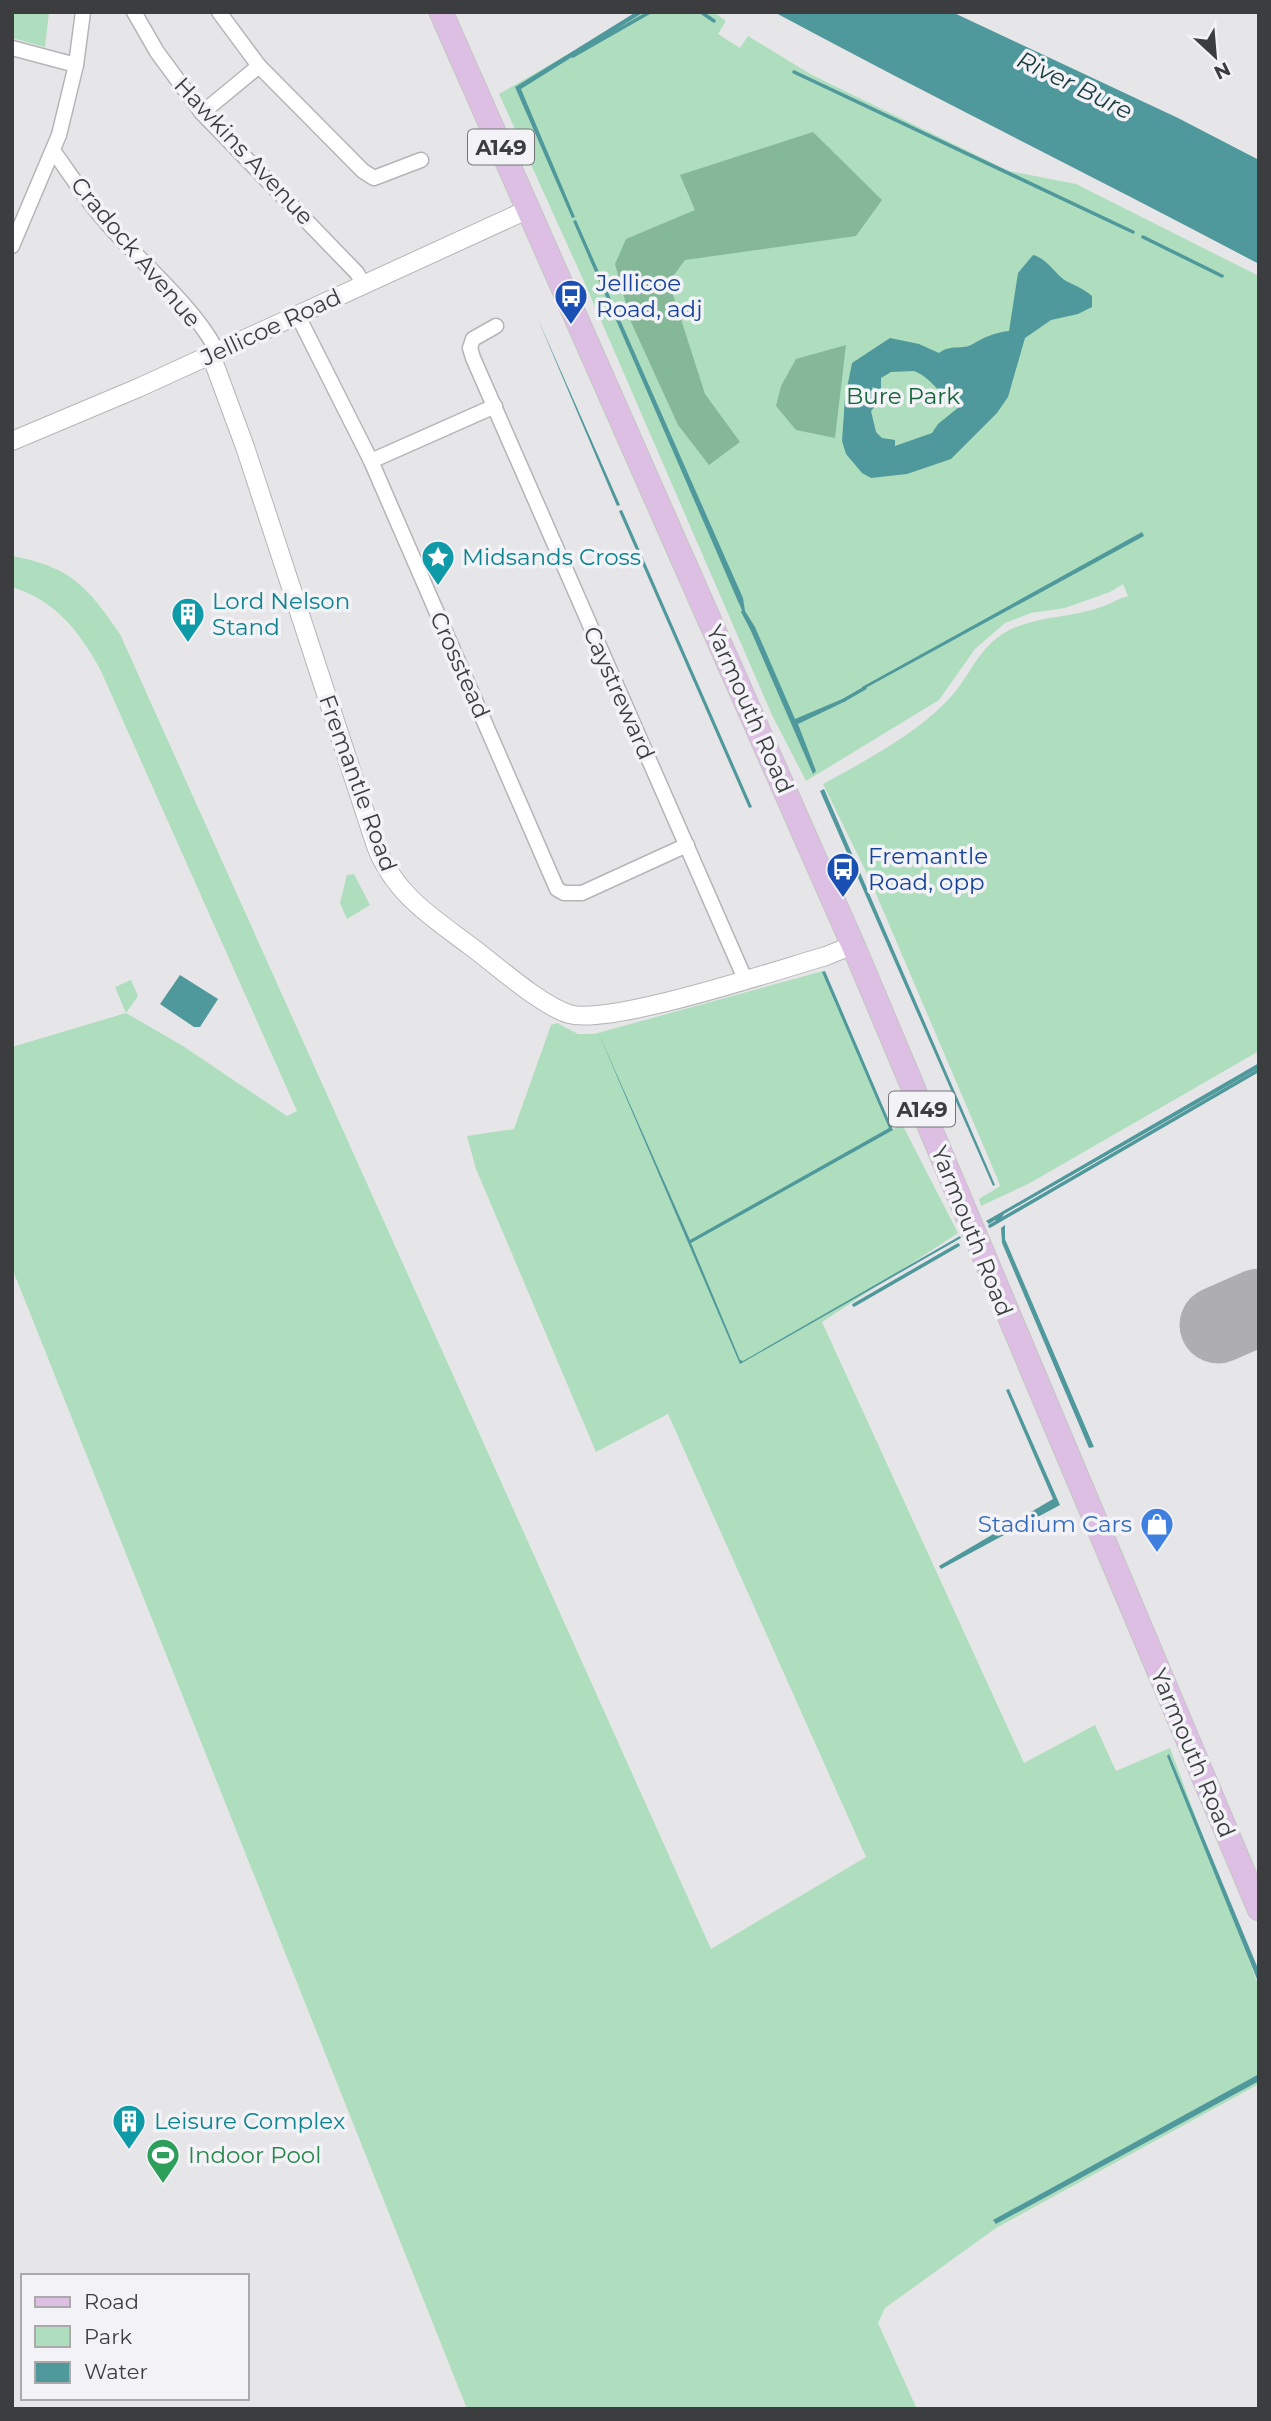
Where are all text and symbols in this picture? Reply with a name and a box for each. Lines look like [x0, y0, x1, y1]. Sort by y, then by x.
north arrow [1180, 21, 1250, 91]
water label: River Bure [1013, 45, 1137, 125]
text: N [1210, 57, 1234, 85]
street label: Hawkins Avenue [168, 71, 320, 231]
road number: A149 [468, 130, 534, 164]
street label: Cradock Avenue [65, 171, 207, 333]
place label: Jellicoe Road, adj [595, 269, 703, 323]
bus stop icon: Jellicoe Road, adj [552, 277, 590, 326]
street label: Jellicoe Road [196, 282, 345, 372]
park label: Bure Park [846, 382, 960, 410]
place icon: Midsands Cross [419, 538, 457, 587]
place label: Midsands Cross [462, 543, 641, 571]
place label: Lord Nelson Stand [212, 587, 350, 641]
building icon: Lord Nelson Stand [169, 595, 207, 644]
street label: Crosstead [424, 607, 496, 723]
street label: Yarmouth Road [700, 621, 800, 797]
street label: Caystreward [577, 622, 661, 764]
street label: Fremantle Road [313, 691, 403, 875]
place label: Fremantle Road, opp [868, 842, 988, 896]
bus stop icon: Fremantle Road, opp [824, 850, 862, 899]
road number: A149 [889, 1092, 955, 1126]
street label: Yarmouth Road [925, 1142, 1019, 1320]
shop icon: Stadium Cars [1138, 1505, 1176, 1554]
place label: Stadium Cars [978, 1510, 1132, 1538]
street label: Yarmouth Road [1145, 1664, 1241, 1842]
building icon: Leisure Complex [110, 2102, 148, 2151]
place label: Leisure Complex [154, 2107, 345, 2135]
sports icon: Indoor Pool [144, 2136, 182, 2185]
place label: Indoor Pool [188, 2141, 321, 2169]
legend [21, 2274, 248, 2400]
text: Road [84, 2289, 139, 2314]
text: Park [84, 2324, 132, 2349]
text: Water [84, 2359, 148, 2384]

